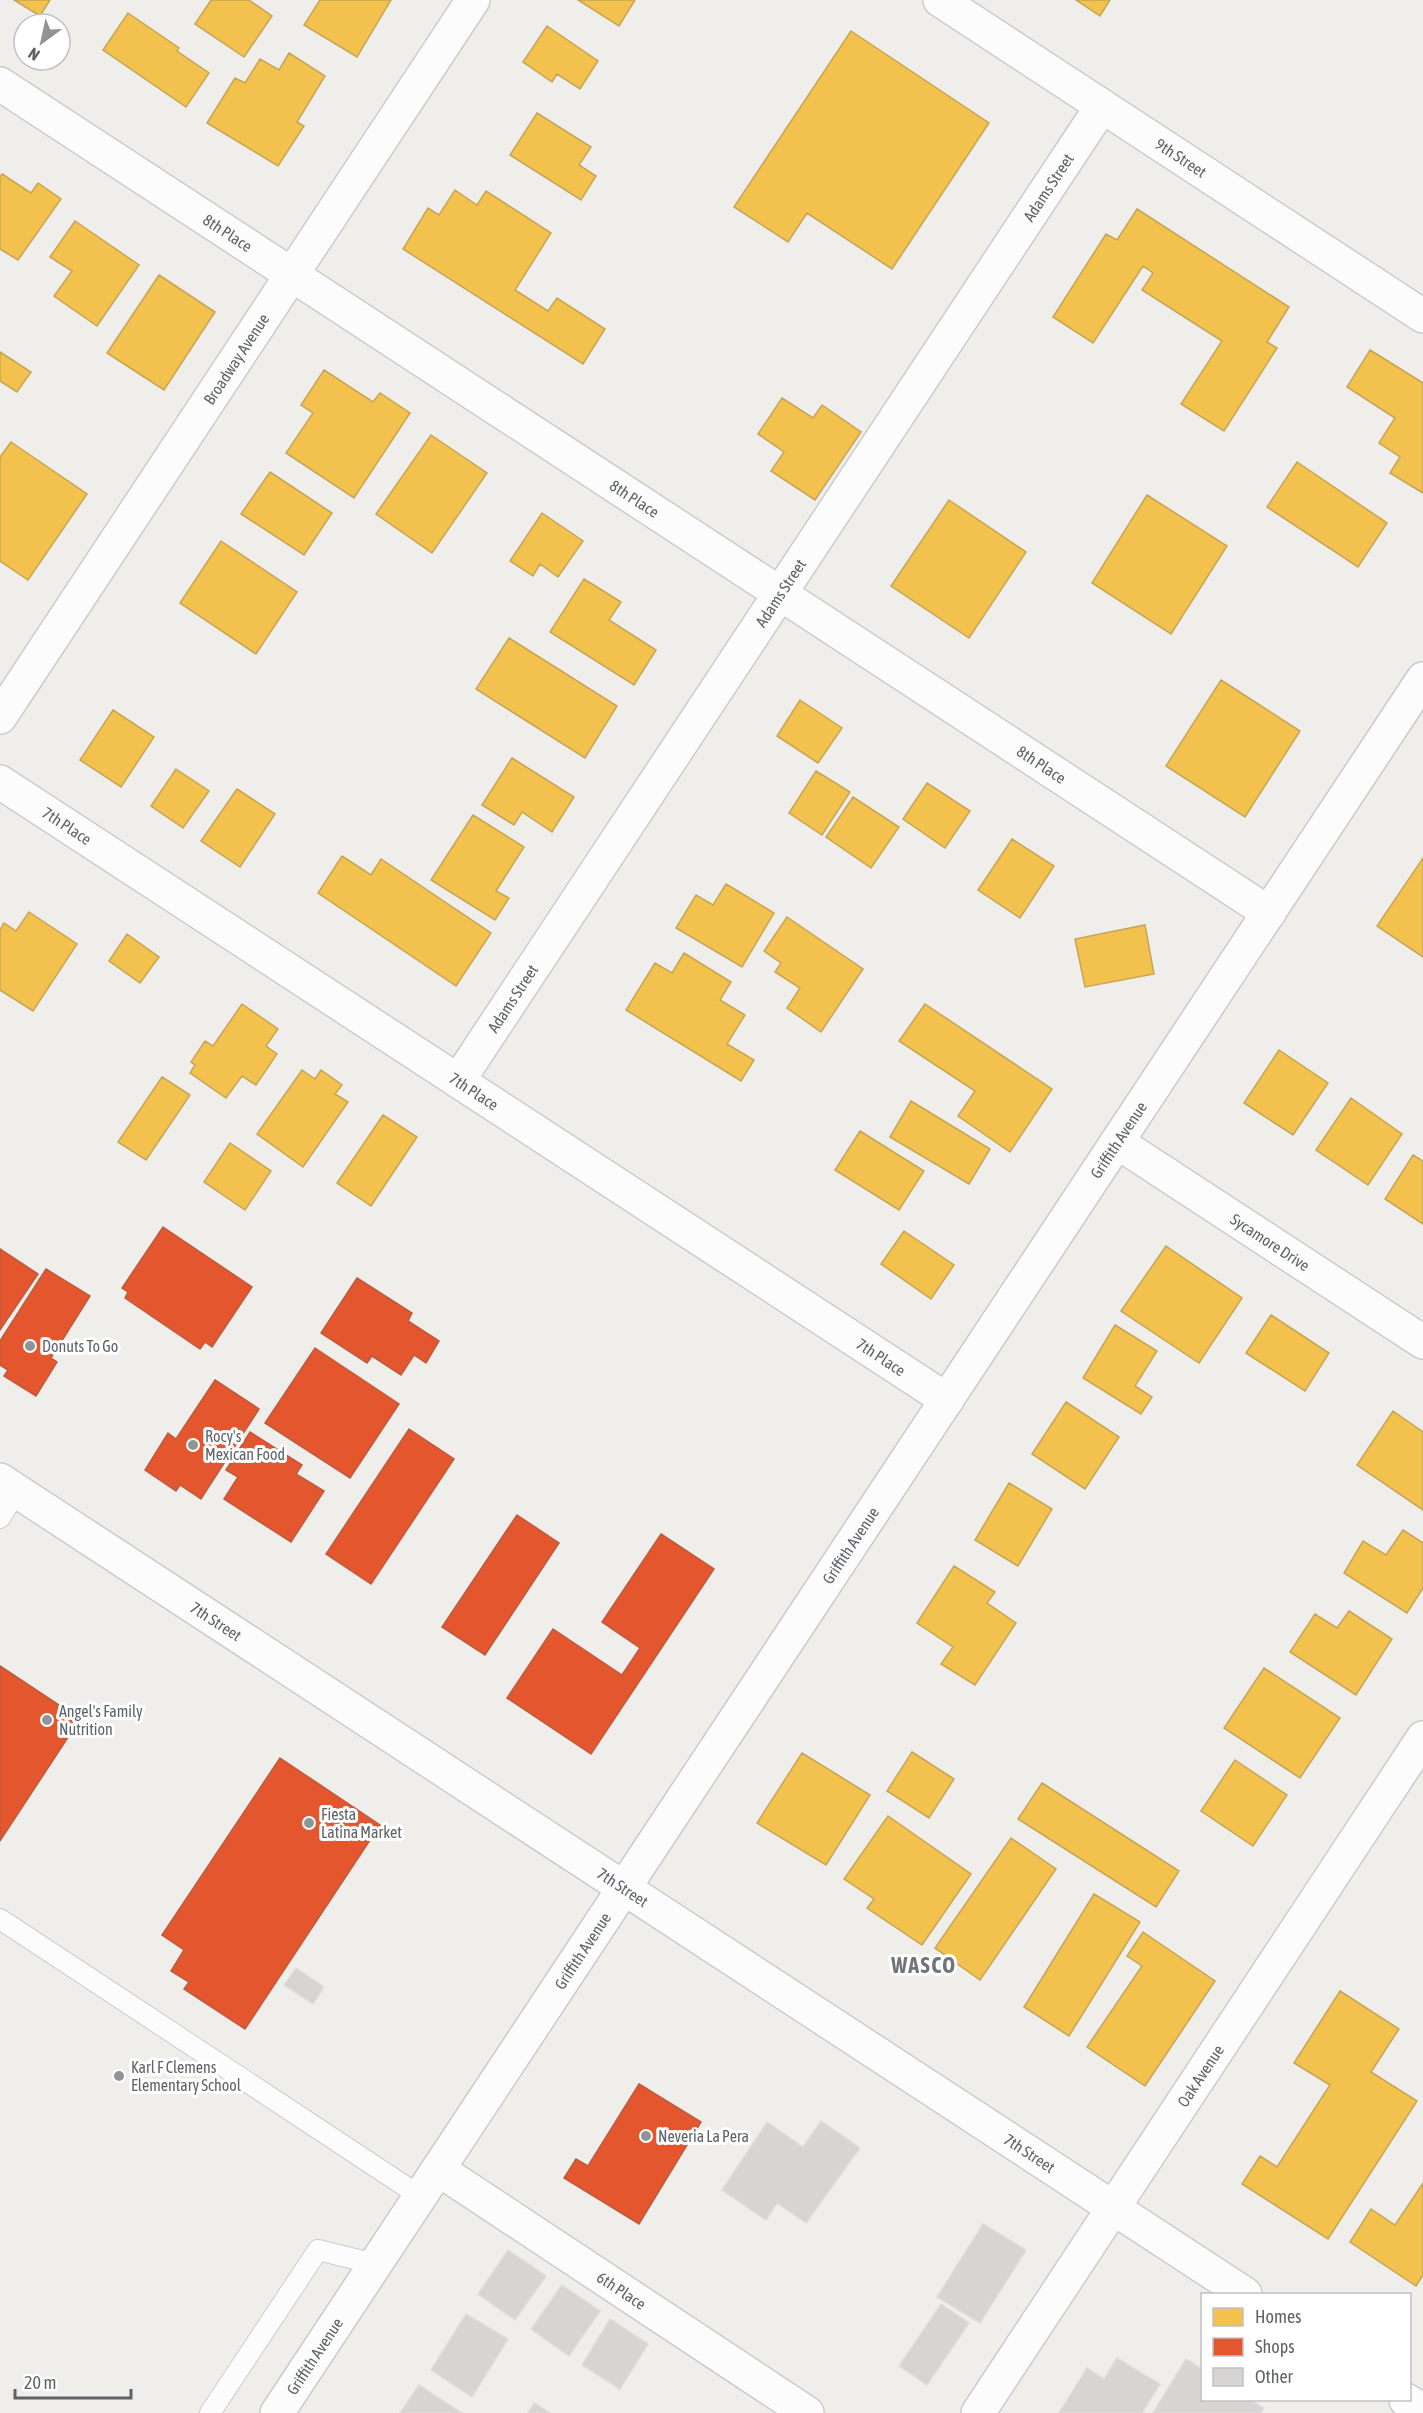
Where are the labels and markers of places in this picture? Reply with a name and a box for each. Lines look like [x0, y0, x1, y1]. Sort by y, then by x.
place label: Donuts To Go [42, 1337, 118, 1355]
marker: Donuts To Go [23, 1339, 37, 1353]
place label: Rocy's Mexican Food [205, 1427, 285, 1463]
marker: Rocy's Mexican Food [186, 1438, 200, 1452]
place label: Angel's Family Nutrition [59, 1702, 143, 1738]
marker: Angel's Family Nutrition [40, 1713, 54, 1727]
place label: Fiesta Latina Market [321, 1805, 402, 1841]
marker: Fiesta Latina Market [302, 1816, 316, 1830]
place label: Karl F Clemens Elementary School [131, 2058, 242, 2095]
marker: Karl F Clemens Elementary School [112, 2069, 126, 2083]
place label: Neveria La Pera [658, 2127, 749, 2145]
marker: Neveria La Pera [639, 2129, 653, 2143]

